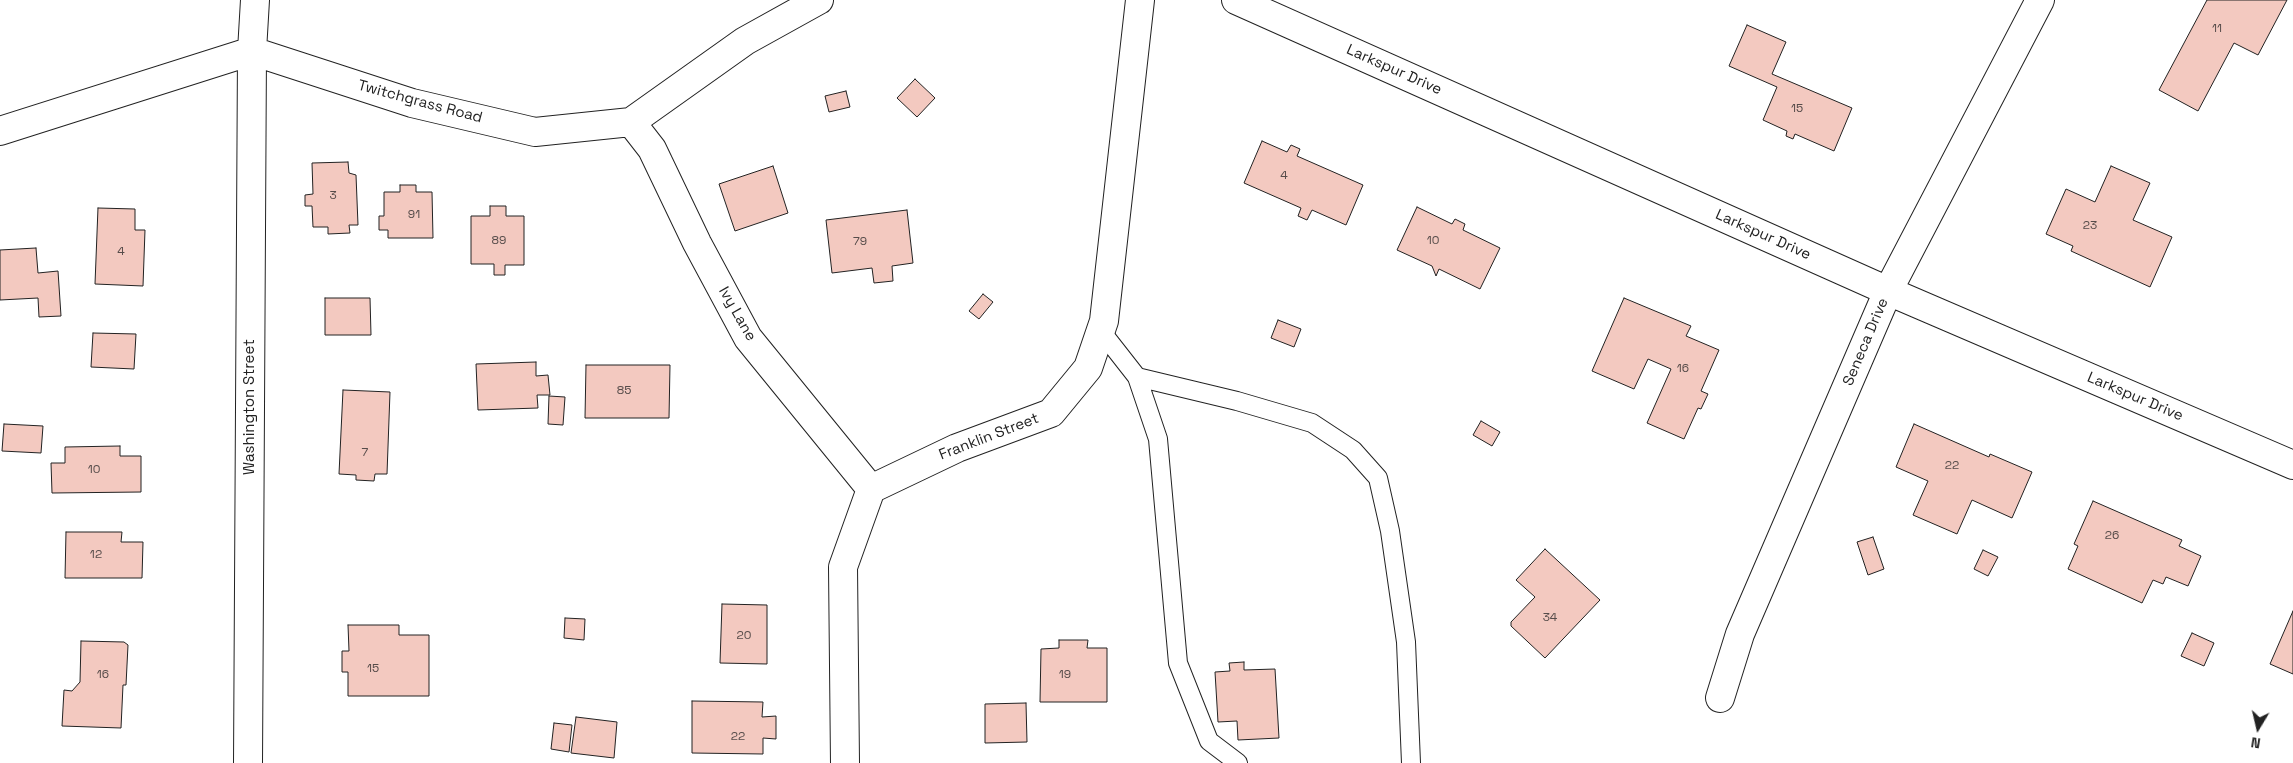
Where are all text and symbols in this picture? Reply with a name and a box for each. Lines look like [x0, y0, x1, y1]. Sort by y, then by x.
house number: 11 [2212, 22, 2222, 36]
street label: Larkspur Drive [1344, 41, 1444, 99]
street label: Twitchgrass Road [356, 77, 484, 127]
house number: 15 [1791, 102, 1803, 116]
house number: 4 [1280, 169, 1288, 183]
house number: 3 [329, 189, 337, 203]
street label: Larkspur Drive [1713, 206, 1813, 264]
house number: 91 [408, 208, 420, 222]
house number: 23 [2083, 219, 2097, 233]
house number: 89 [492, 234, 506, 248]
house number: 10 [1427, 234, 1439, 248]
house number: 79 [853, 235, 867, 249]
house number: 4 [117, 245, 125, 259]
street label: Ivy Lane [714, 284, 760, 344]
street label: Seneca Drive [1839, 295, 1893, 389]
street label: Washington Street [241, 339, 259, 475]
house number: 16 [1677, 362, 1689, 376]
street label: Larkspur Drive [2084, 369, 2186, 425]
house number: 85 [617, 384, 631, 398]
street label: Franklin Street [936, 410, 1042, 464]
house number: 7 [362, 446, 368, 460]
house number: 22 [1945, 459, 1959, 473]
house number: 10 [88, 463, 100, 477]
house number: 26 [2105, 529, 2119, 543]
house number: 12 [90, 548, 102, 562]
house number: 34 [1543, 611, 1557, 625]
house number: 20 [737, 629, 751, 643]
house number: 15 [367, 662, 379, 676]
house number: 16 [97, 668, 109, 682]
house number: 19 [1059, 668, 1071, 682]
north arrow [2233, 703, 2283, 753]
house number: 22 [731, 730, 745, 744]
text: N [2250, 733, 2262, 752]

